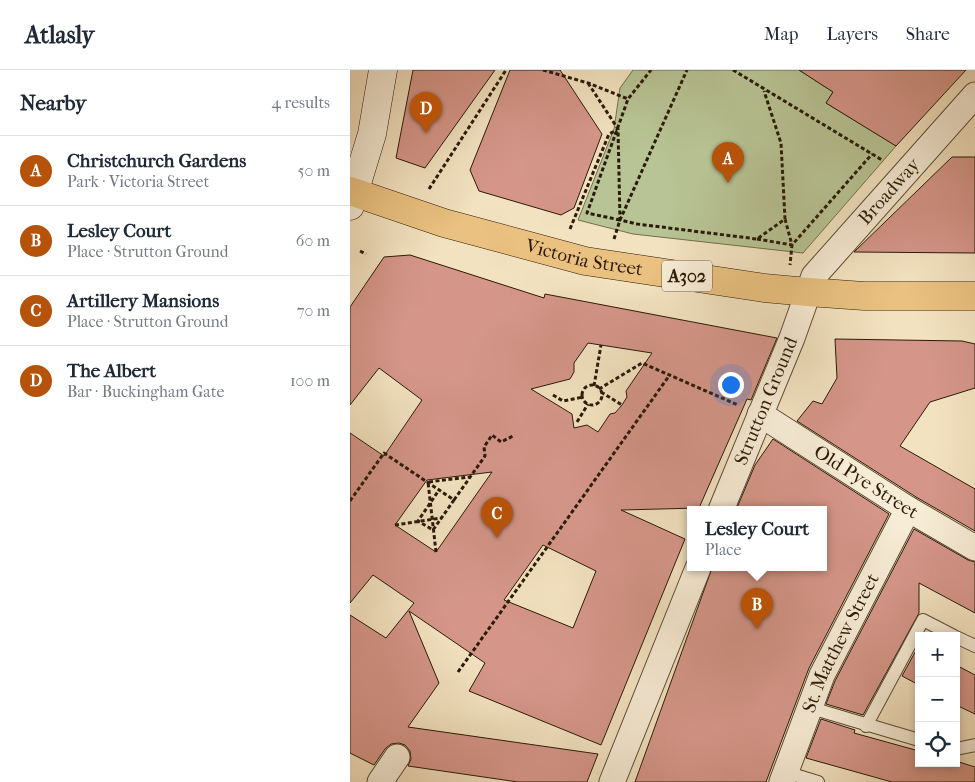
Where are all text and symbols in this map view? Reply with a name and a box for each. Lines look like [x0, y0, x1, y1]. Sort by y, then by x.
text: Atlasly [25, 21, 94, 49]
text: Map [764, 24, 798, 45]
text: Layers [826, 24, 878, 45]
text: Share [906, 24, 950, 45]
text: Nearby [20, 91, 86, 115]
pin: D [410, 92, 442, 133]
text: 4 results [272, 93, 330, 112]
pin: A [712, 142, 744, 183]
text: Christchurch Gardens [67, 150, 246, 172]
street label: Broadway [854, 153, 925, 229]
text: A [31, 161, 41, 180]
text: 50 m [298, 161, 330, 180]
text: Park · Victoria Street [67, 172, 209, 191]
text: Lesley Court [67, 220, 171, 242]
text: B [31, 231, 41, 250]
text: 60 m [296, 231, 330, 250]
street label: Victoria Street [522, 234, 645, 281]
text: Place · Strutton Ground [67, 242, 229, 261]
road number: A302 [662, 260, 712, 292]
text: Artillery Mansions [67, 290, 219, 312]
text: C [31, 301, 41, 320]
text: 70 m [297, 301, 330, 320]
text: Place · Strutton Ground [67, 312, 229, 331]
street label: Strutton Ground [730, 333, 803, 468]
text: The Albert [67, 360, 156, 382]
text: D [30, 371, 42, 390]
text: 100 m [290, 371, 330, 390]
your location [718, 372, 744, 398]
text: Bar · Buckingham Gate [67, 382, 224, 401]
street label: Old Pye Street [810, 441, 922, 524]
pin: C [481, 497, 513, 538]
popup [687, 506, 827, 571]
text: Lesley Court [705, 518, 809, 540]
text: Place [705, 540, 741, 559]
street label: St. Matthew Street [798, 569, 884, 716]
pin: B [741, 588, 773, 629]
map controls [915, 632, 960, 767]
button: + [915, 632, 960, 677]
button: − [915, 677, 960, 722]
button: locate [915, 722, 960, 767]

